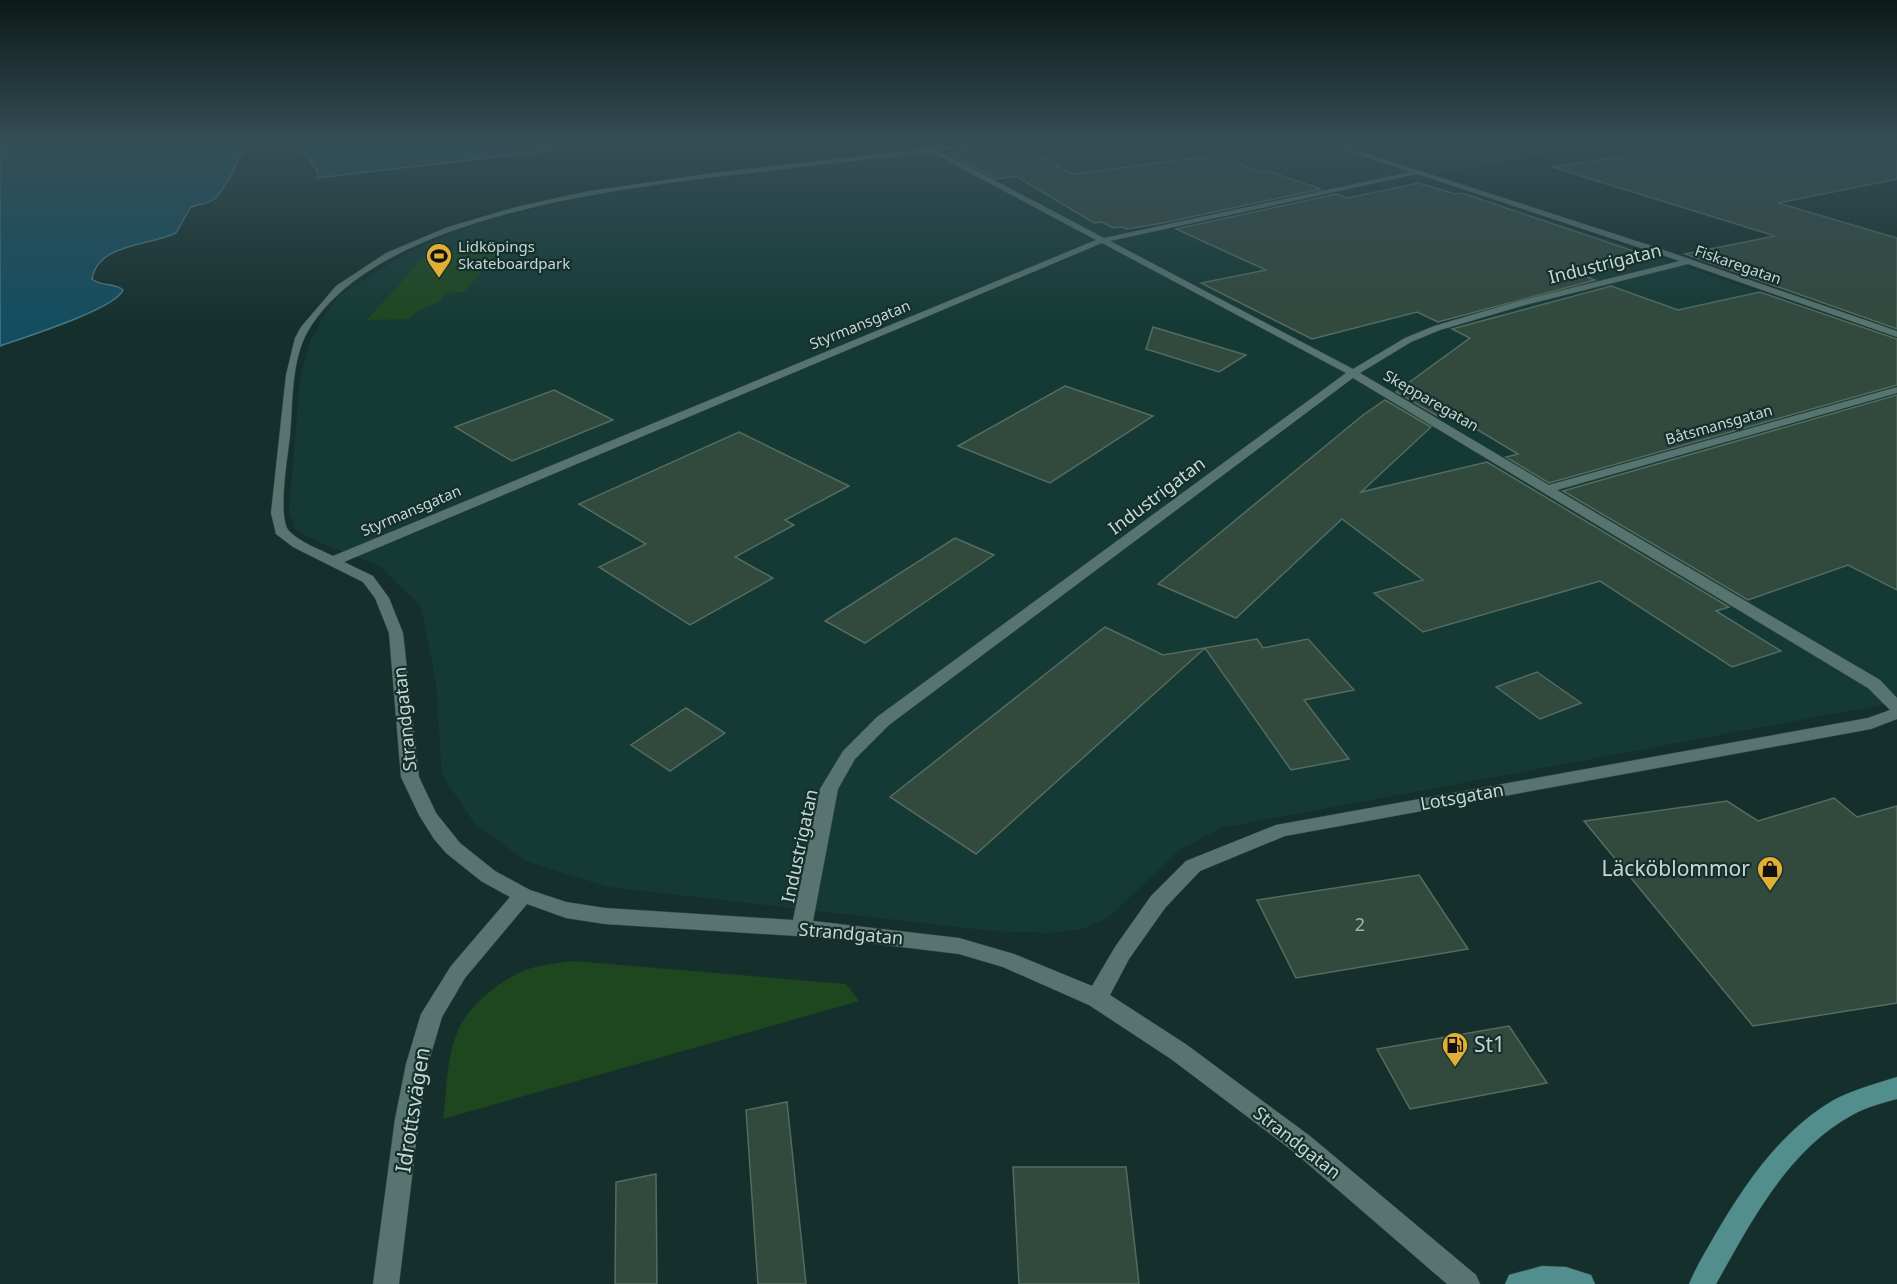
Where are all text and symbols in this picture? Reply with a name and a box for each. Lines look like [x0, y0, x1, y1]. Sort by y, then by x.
place label: Lidköpings Skateboardpark [458, 236, 570, 273]
street label: Industrigatan [1546, 237, 1664, 289]
street label: Fiskaregatan [1692, 240, 1784, 288]
sports icon: Lidköpings Skateboardpark [424, 241, 454, 279]
street label: Styrmansgatan [806, 295, 913, 353]
street label: Skepparegatan [1380, 365, 1483, 435]
street label: Båtsmansgatan [1663, 399, 1775, 449]
street label: Industrigatan [1103, 451, 1210, 540]
street label: Styrmansgatan [357, 480, 464, 540]
street label: Strandgatan [387, 666, 421, 772]
street label: Lotsgatan [1418, 777, 1505, 815]
street label: Industrigatan [775, 787, 823, 905]
place label: Läcköblommor [1602, 854, 1750, 882]
shop icon: Läcköblommor [1755, 854, 1785, 892]
house number: 2 [1355, 912, 1365, 936]
street label: Strandgatan [798, 916, 904, 950]
fuel station icon: St1 [1440, 1030, 1470, 1068]
place label: St1 [1474, 1030, 1505, 1058]
street label: Idrottsvägen [388, 1045, 436, 1174]
street label: Strandgatan [1249, 1101, 1346, 1184]

